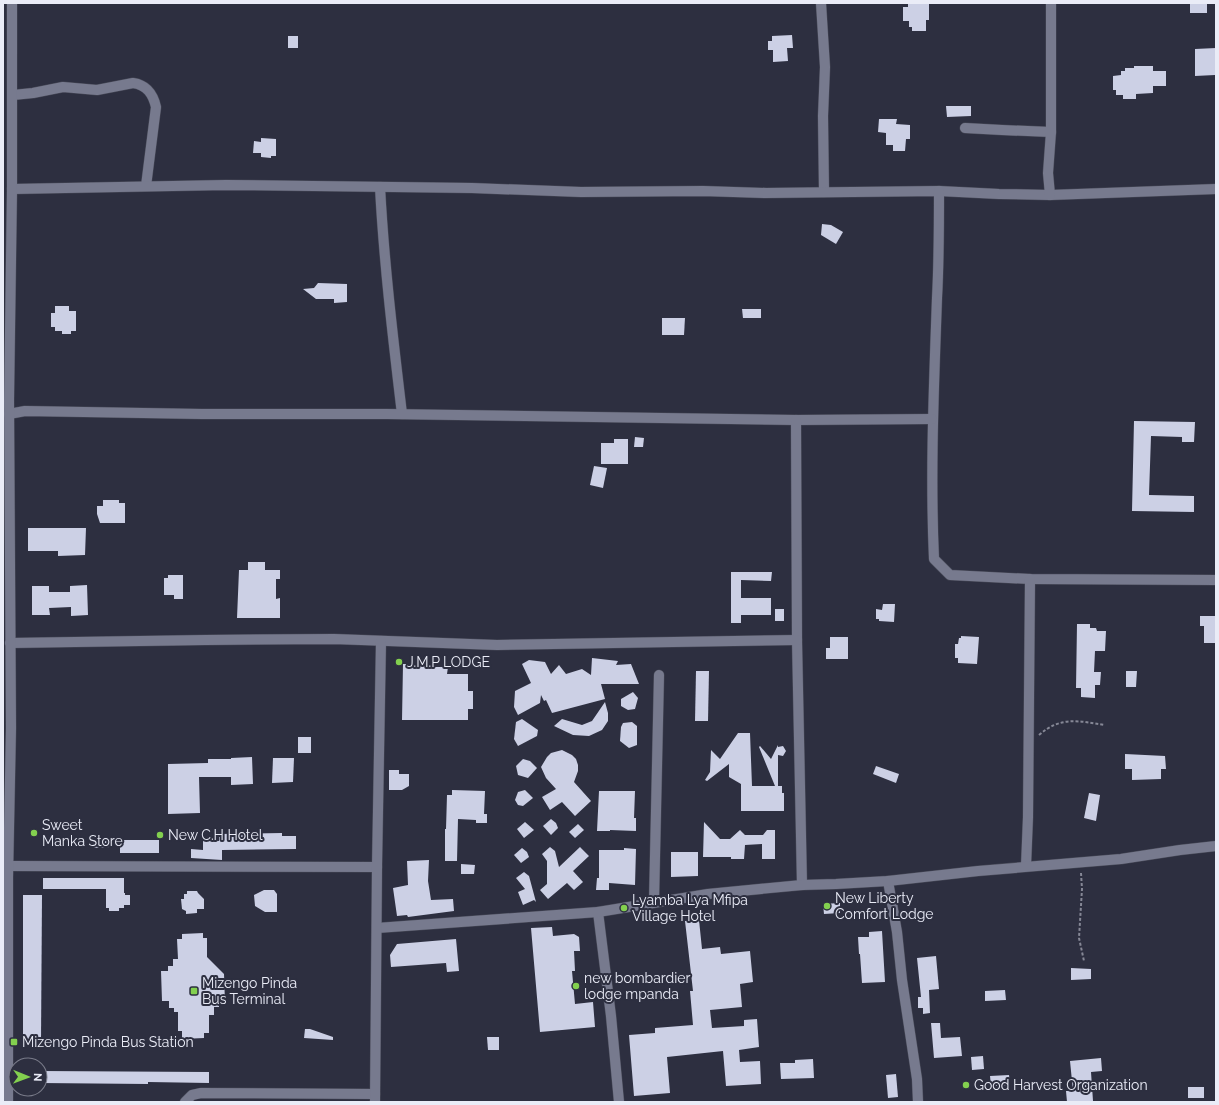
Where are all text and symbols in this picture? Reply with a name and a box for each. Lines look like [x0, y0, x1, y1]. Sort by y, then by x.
place label: J.M.P LODGE [407, 654, 490, 670]
marker: J.M.P LODGE [394, 657, 404, 667]
place label: Sweet Manka Store [42, 817, 123, 849]
place label: New C.H Hotel [168, 827, 263, 843]
marker: Sweet Manka Store [29, 828, 39, 838]
marker: New C.H Hotel [155, 830, 165, 840]
place label: New Liberty Comfort Lodge [835, 890, 934, 922]
place label: Lyamba Lya Mfipa Village Hotel [632, 892, 748, 924]
marker: New Liberty Comfort Lodge [822, 901, 832, 911]
marker: Lyamba Lya Mfipa Village Hotel [619, 903, 629, 913]
place label: new bombardier lodge mpanda [584, 970, 691, 1002]
place label: Mizengo Pinda Bus Terminal [202, 975, 297, 1007]
marker: new bombardier lodge mpanda [571, 981, 581, 991]
marker: Mizengo Pinda Bus Terminal [189, 986, 199, 996]
place label: Mizengo Pinda Bus Station [22, 1034, 194, 1050]
marker: Mizengo Pinda Bus Station [9, 1037, 19, 1047]
north arrow [8, 1057, 48, 1097]
text: N [31, 1073, 44, 1081]
place label: Good Harvest Organization [974, 1077, 1148, 1093]
marker: Good Harvest Organization [961, 1080, 971, 1090]

